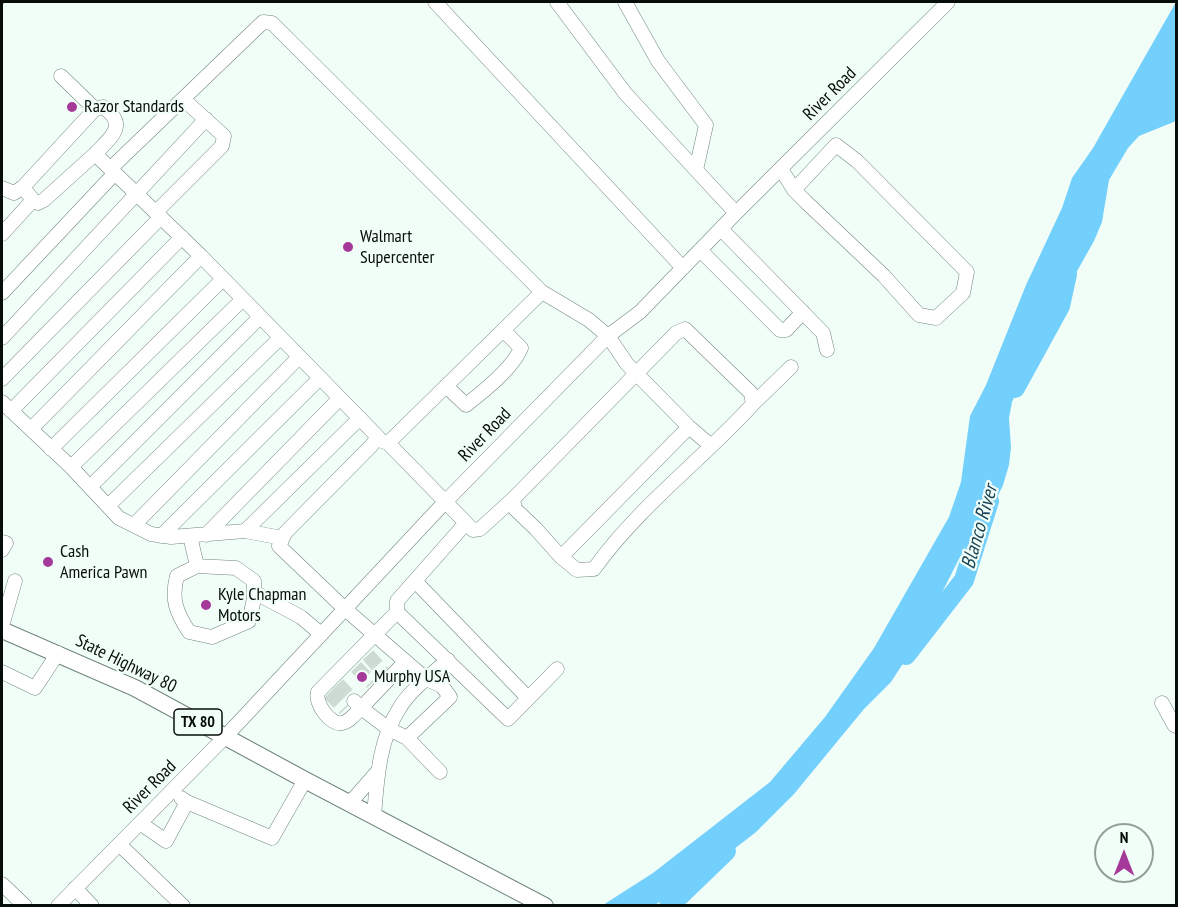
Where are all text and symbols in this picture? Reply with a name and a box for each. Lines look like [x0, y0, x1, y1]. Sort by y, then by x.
street label: River Road [799, 63, 861, 125]
place label: Razor Standards [84, 96, 184, 118]
marker: Razor Standards [65, 100, 79, 114]
place label: Walmart Supercenter [360, 226, 434, 268]
marker: Walmart Supercenter [341, 240, 355, 254]
street label: River Road [454, 404, 516, 466]
water label: Blanco River [957, 482, 1003, 572]
place label: Cash America Pawn [60, 541, 147, 584]
marker: Cash America Pawn [41, 555, 55, 569]
place label: Kyle Chapman Motors [218, 584, 306, 626]
marker: Kyle Chapman Motors [199, 598, 213, 612]
street label: State Highway 80 [72, 630, 180, 698]
place label: Murphy USA [374, 666, 450, 688]
marker: Murphy USA [355, 670, 369, 684]
road number: TX 80 [174, 709, 222, 735]
street label: River Road [119, 756, 181, 818]
north arrow [1094, 823, 1154, 883]
text: N [1120, 827, 1128, 847]

